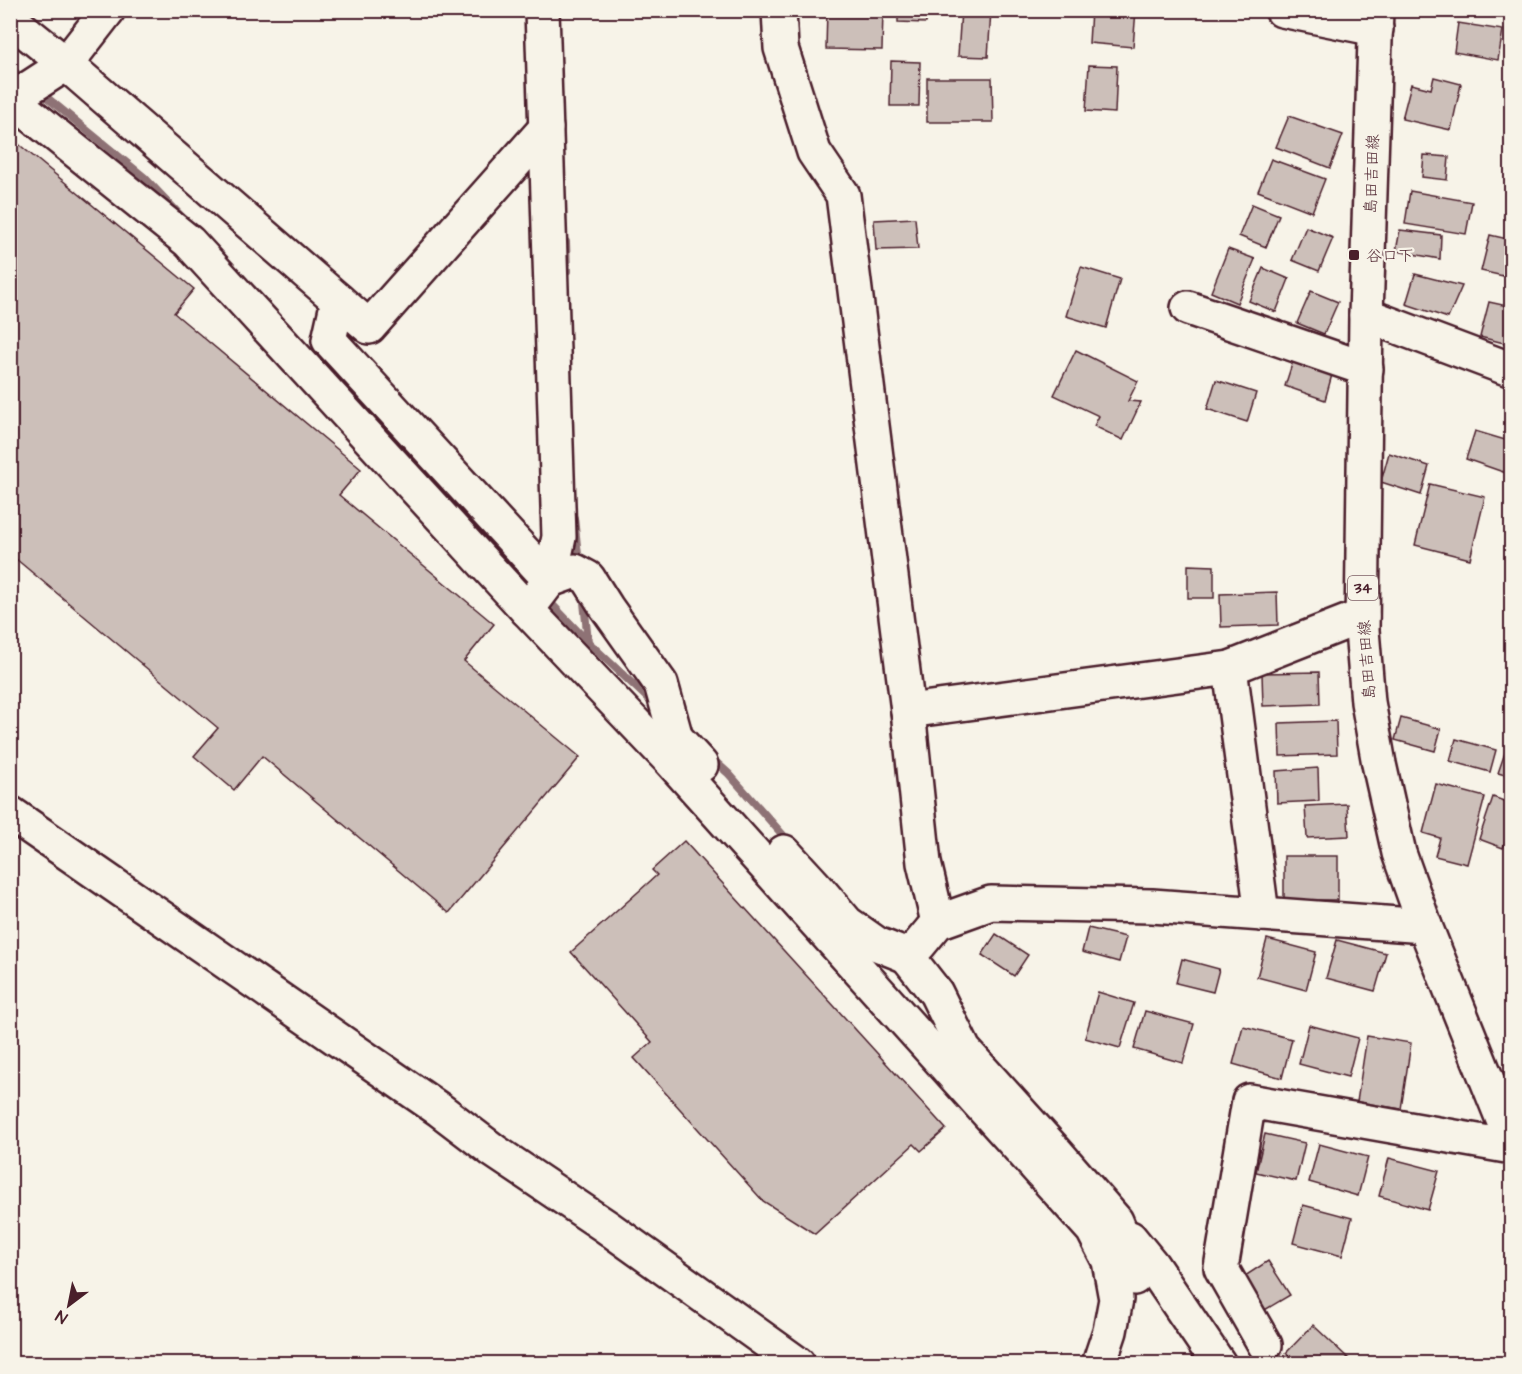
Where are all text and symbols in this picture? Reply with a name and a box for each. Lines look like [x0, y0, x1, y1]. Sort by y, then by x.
street label: 島田吉田線 [1360, 134, 1384, 214]
place label: 谷口下 [1366, 245, 1414, 267]
marker: 谷口下 [1347, 248, 1361, 262]
road number: 34 [1348, 576, 1378, 600]
street label: 島田吉田線 [1353, 619, 1381, 701]
north arrow [39, 1275, 99, 1335]
text: N [51, 1305, 72, 1329]

